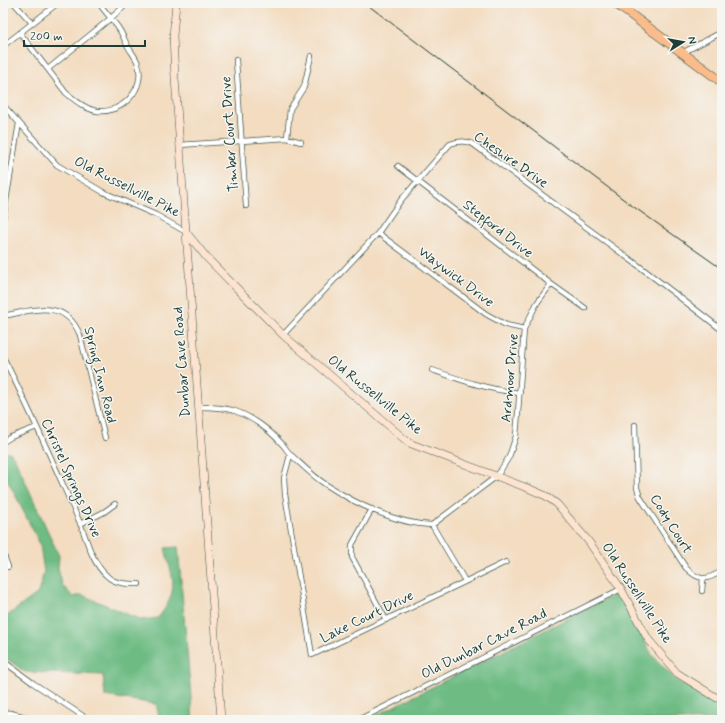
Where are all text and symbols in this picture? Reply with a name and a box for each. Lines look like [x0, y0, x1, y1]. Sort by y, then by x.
scale bar [24, 22, 145, 48]
north arrow [663, 22, 703, 62]
text: 200 m [30, 29, 63, 45]
text: N [684, 35, 699, 45]
street label: Timber Court Drive [217, 76, 243, 192]
street label: Cheshire Drive [470, 128, 552, 192]
street label: Old Russellville Pike [71, 152, 183, 222]
street label: Stepford Drive [458, 196, 537, 264]
street label: Waywick Drive [414, 243, 498, 311]
street label: Dunbar Cave Road [169, 306, 195, 418]
street label: Spring Inn Road [77, 325, 121, 426]
street label: Ardmoor Drive [497, 333, 523, 423]
street label: Old Russellville Pike [324, 351, 426, 439]
street label: Christel Springs Drive [36, 416, 105, 541]
street label: Cody Court [646, 491, 697, 557]
street label: Old Russellville Pike [598, 539, 677, 647]
street label: Lake Court Drive [317, 587, 417, 647]
street label: Old Dunbar Cave Road [418, 604, 550, 684]

